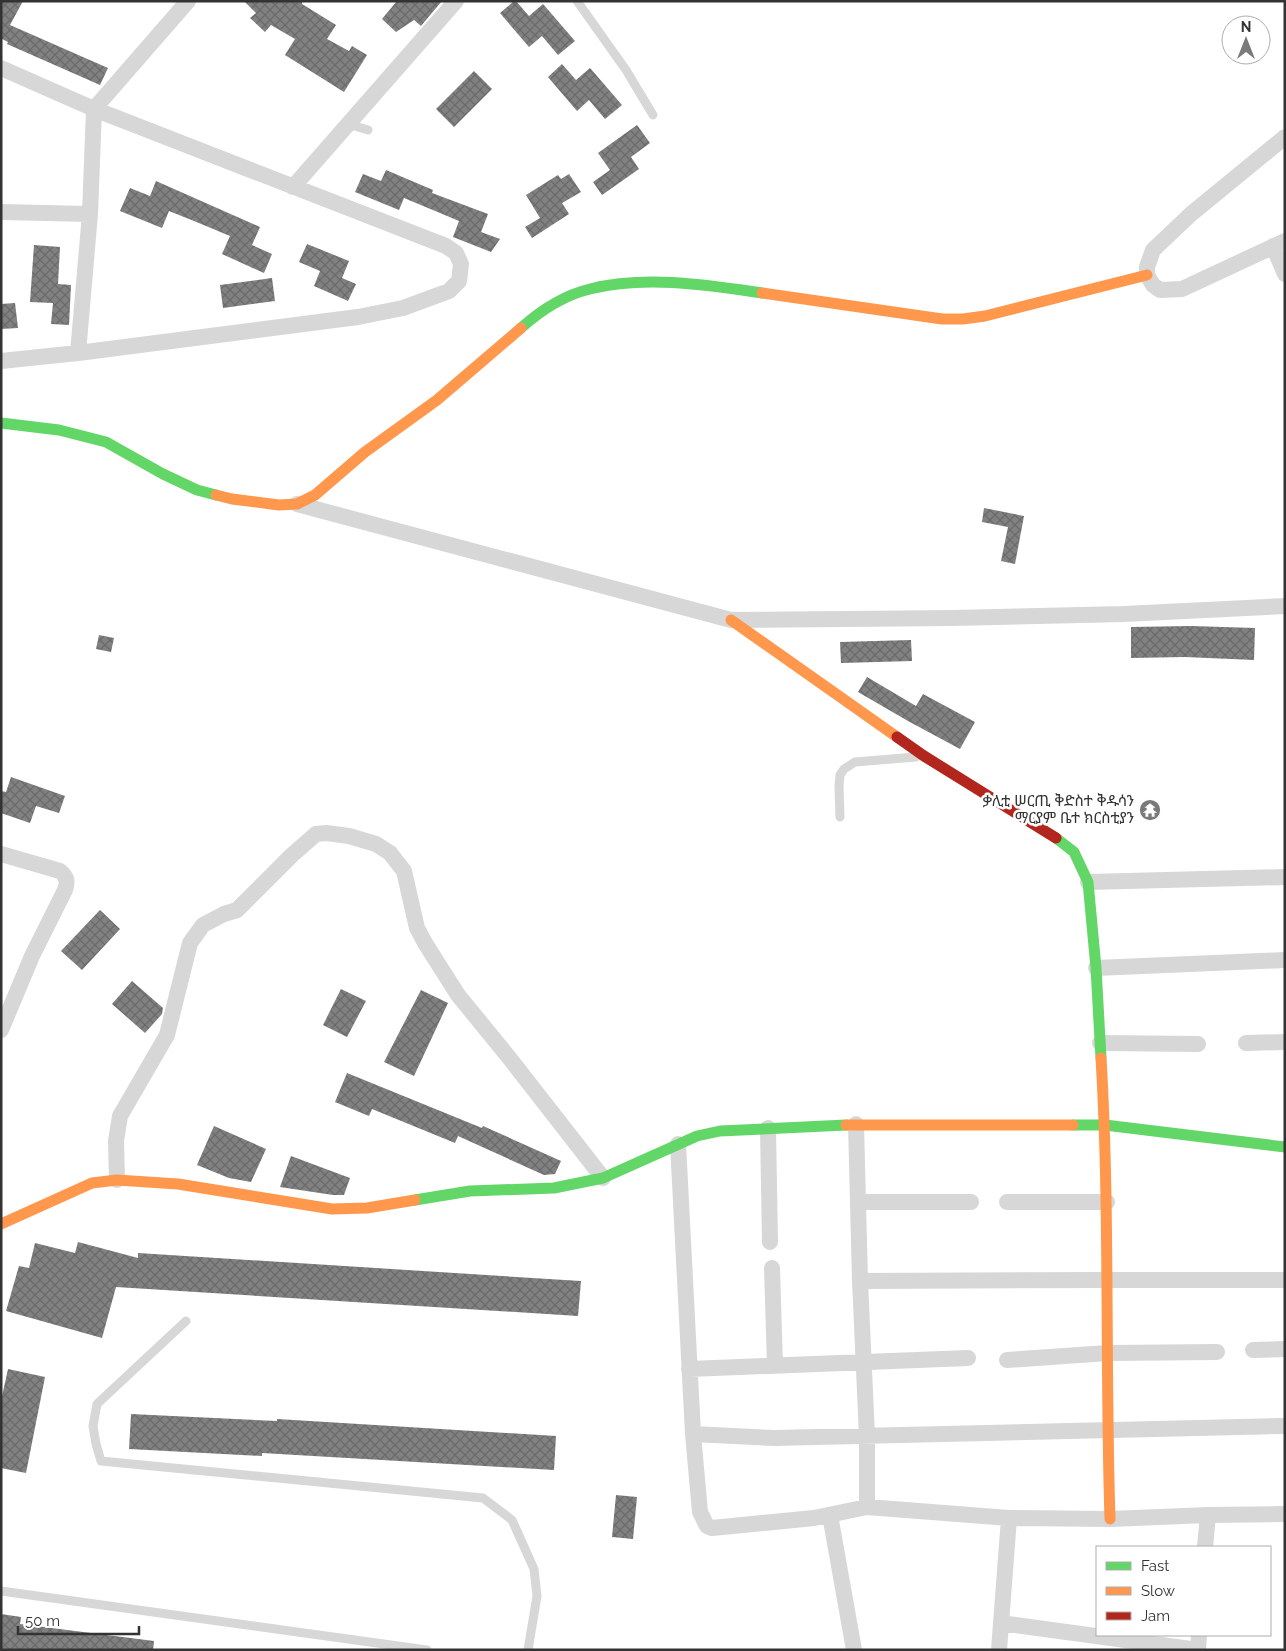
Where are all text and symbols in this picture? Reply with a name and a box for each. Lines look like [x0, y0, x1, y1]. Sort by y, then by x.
north arrow [1221, 15, 1271, 65]
text: N [1241, 19, 1251, 35]
place label: ቃሊቲ ሠርጢ ቅድስተ ቅዱሳን ማርያም ቤተ ክርስቲያን [983, 792, 1134, 827]
temple icon: ቃሊቲ ሠርጢ ቅድስተ ቅዱሳን ማርያም ቤተ ክርስቲያን [1138, 798, 1162, 822]
legend [1096, 1546, 1271, 1636]
text: Fast [1141, 1557, 1169, 1575]
text: Slow [1141, 1582, 1175, 1600]
scale bar [18, 1604, 139, 1636]
text: Jam [1141, 1607, 1170, 1625]
text: 50 m [25, 1612, 60, 1630]

